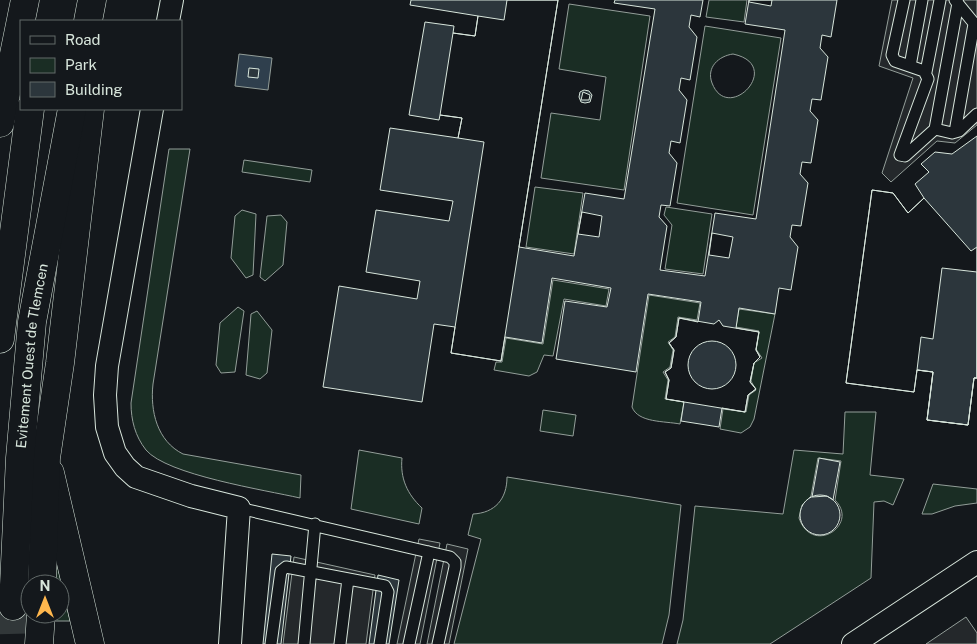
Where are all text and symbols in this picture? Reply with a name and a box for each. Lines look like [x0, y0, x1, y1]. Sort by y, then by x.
legend [20, 20, 182, 110]
text: Road [65, 31, 101, 48]
text: Park [65, 56, 97, 73]
text: Building [65, 81, 123, 98]
street label: Evitement Ouest de Tlemcen [13, 262, 51, 449]
north arrow [20, 574, 70, 624]
text: N [40, 578, 50, 594]

